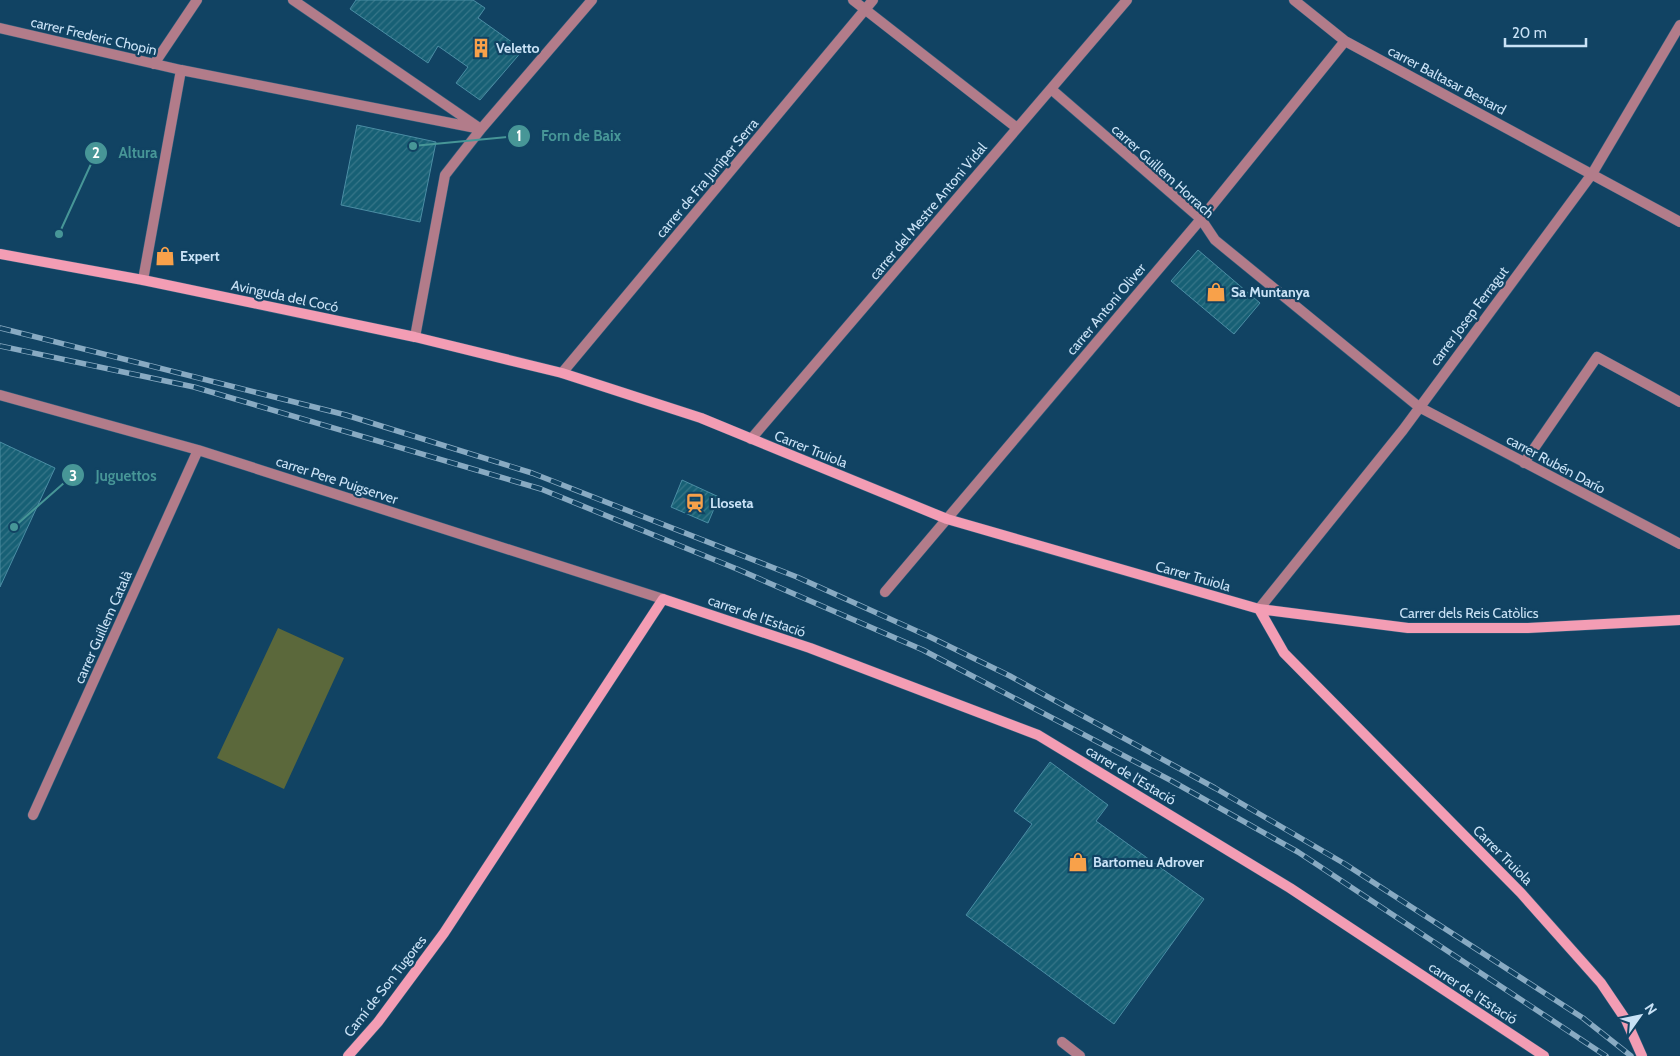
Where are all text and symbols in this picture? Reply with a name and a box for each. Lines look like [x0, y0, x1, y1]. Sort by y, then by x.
street label: carrer Frederic Chopin [29, 13, 159, 59]
scale bar [1505, 15, 1586, 47]
text: 20 m [1512, 24, 1547, 42]
building icon: Veletto [470, 37, 492, 59]
place label: Veletto [496, 39, 540, 57]
street label: carrer Baltasar Bestard [1385, 41, 1509, 119]
street label: carrer de Fra Juníper Serra [652, 114, 762, 241]
street label: carrer Guillem Horrach [1108, 120, 1218, 222]
callout: Forn de Baix [506, 121, 631, 151]
text: 1 [516, 127, 522, 145]
text: Forn de Baix [541, 127, 622, 145]
callout: Altura [83, 138, 167, 168]
street label: carrer del Mestre Antoni Vidal [865, 138, 991, 283]
text: 2 [92, 144, 100, 162]
text: Altura [119, 144, 158, 162]
shop icon: Expert [154, 245, 176, 267]
place label: Expert [180, 247, 220, 265]
street label: carrer Antoni Oliver [1062, 259, 1150, 359]
street label: carrer Josep Ferragut [1426, 263, 1512, 369]
street label: Avinguda del Cocó [230, 276, 341, 316]
shop icon: Sa Muntanya [1205, 281, 1227, 303]
place label: Sa Muntanya [1231, 283, 1310, 301]
street label: Carrer Truiola [772, 426, 851, 472]
street label: carrer Rubén Darío [1503, 430, 1609, 498]
street label: carrer Pere Puigserver [274, 452, 401, 508]
callout: Juguettos [60, 460, 166, 490]
text: 3 [69, 467, 77, 485]
text: Juguettos [94, 467, 157, 485]
station icon: Lloseta [684, 492, 706, 514]
place label: Lloseta [710, 494, 753, 512]
street label: Carrer Truiola [1153, 557, 1233, 595]
street label: carrer Guillem Català [70, 567, 136, 686]
street label: carrer de l'Estació [706, 591, 808, 641]
street label: Carrer dels Reis Catòlics [1399, 604, 1539, 622]
street label: carrer de l'Estació [1083, 741, 1180, 809]
street label: Carrer Truiola [1469, 821, 1537, 889]
shop icon: Bartomeu Adrover [1067, 851, 1089, 873]
place label: Bartomeu Adrover [1093, 853, 1204, 871]
street label: Camí de Son Tugores [340, 931, 430, 1040]
street label: carrer de l'Estació [1425, 958, 1521, 1029]
north arrow [1615, 991, 1665, 1041]
text: N [1641, 1000, 1661, 1018]

